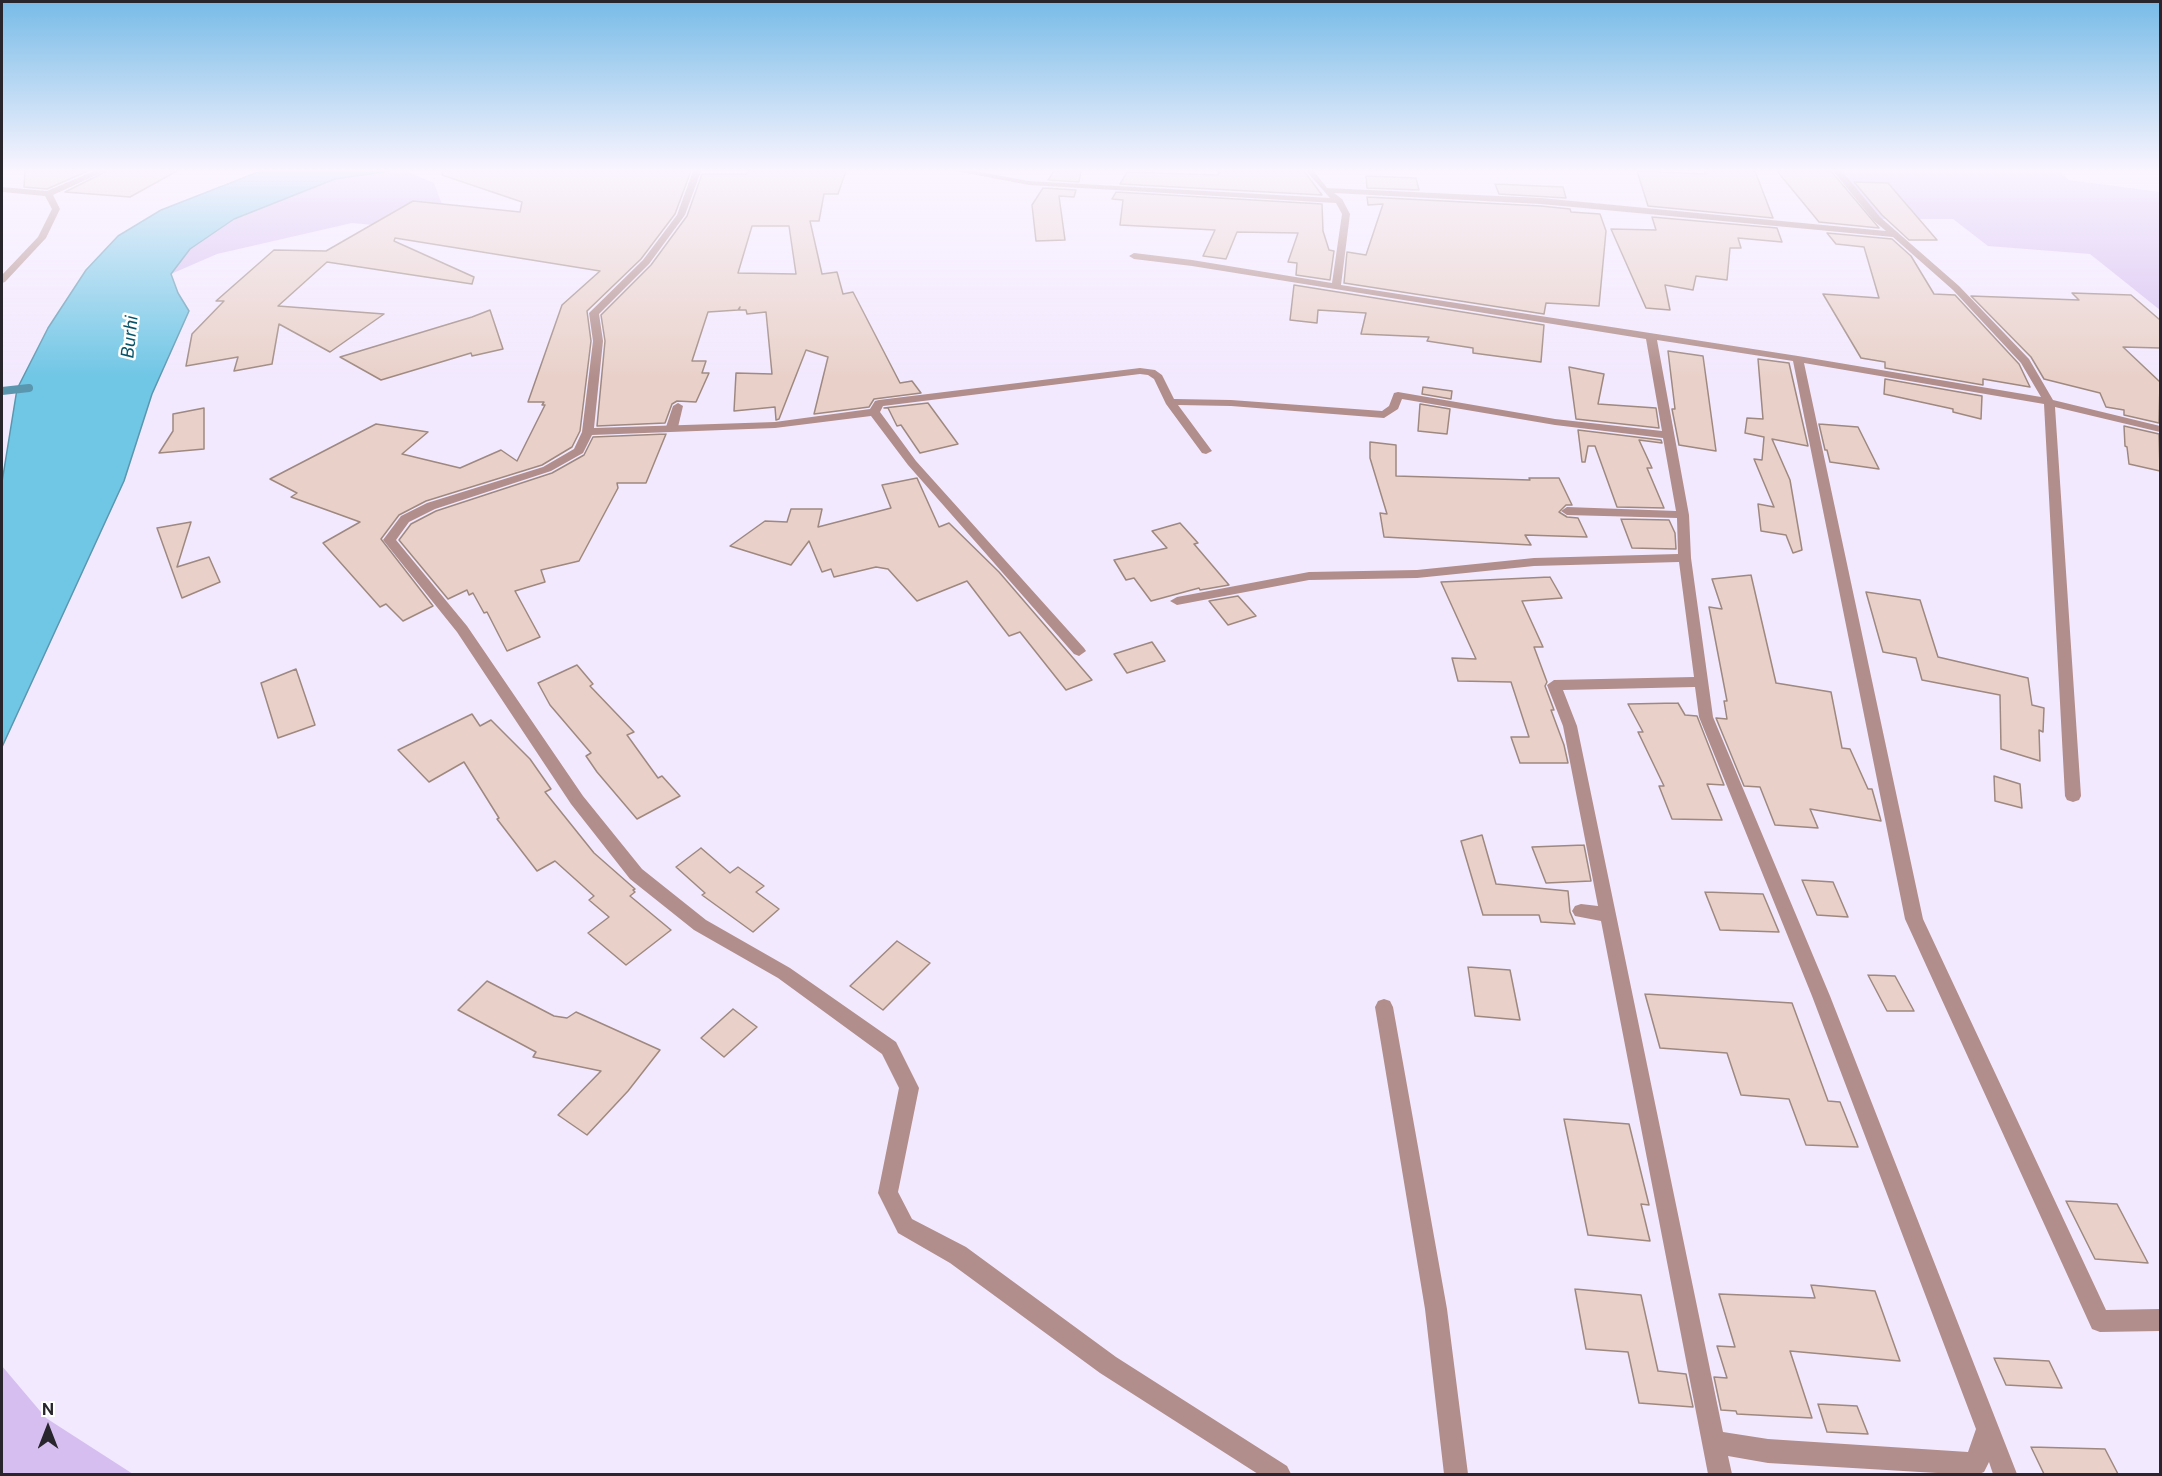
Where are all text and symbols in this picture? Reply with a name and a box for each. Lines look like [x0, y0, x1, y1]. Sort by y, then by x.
water label: Burhi [117, 314, 143, 360]
north arrow [18, 1398, 78, 1458]
text: N [42, 1400, 54, 1419]

